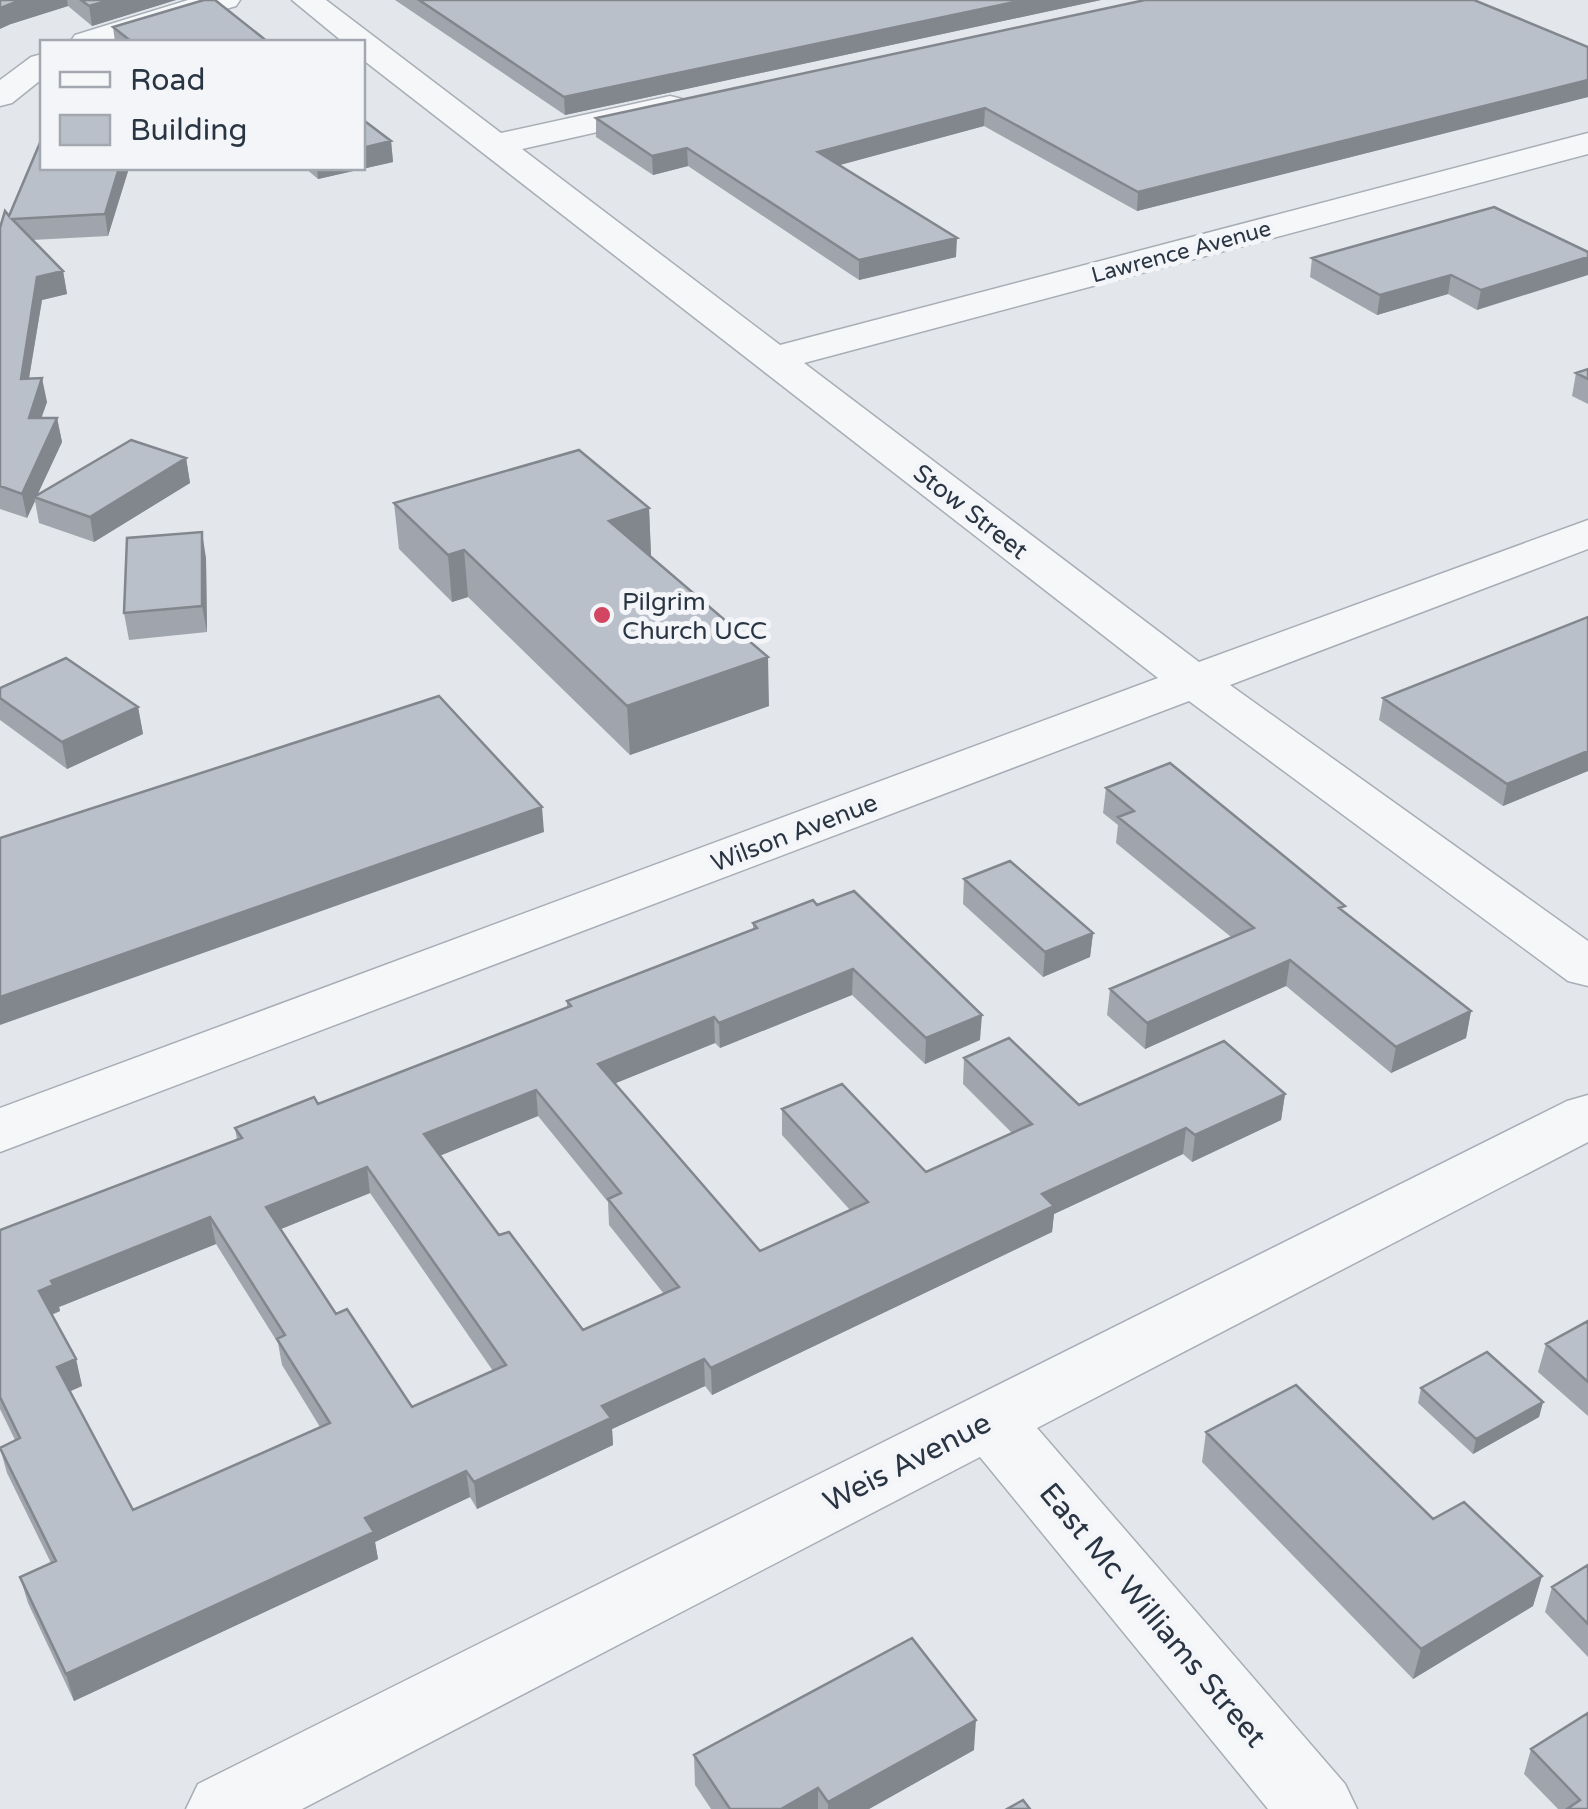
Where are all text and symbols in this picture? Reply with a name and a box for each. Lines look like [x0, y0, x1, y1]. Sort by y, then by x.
legend [40, 40, 365, 170]
text: Road [130, 62, 205, 99]
text: Building [130, 112, 247, 149]
street label: Lawrence Avenue [1089, 215, 1274, 288]
street label: Stow Street [907, 458, 1034, 566]
place label: Pilgrim Church UCC [622, 587, 767, 646]
marker: Pilgrim Church UCC [591, 604, 613, 626]
street label: Wilson Avenue [707, 787, 882, 878]
street label: Weis Avenue [817, 1404, 997, 1520]
street label: East Mc Williams Street [1031, 1476, 1274, 1755]

